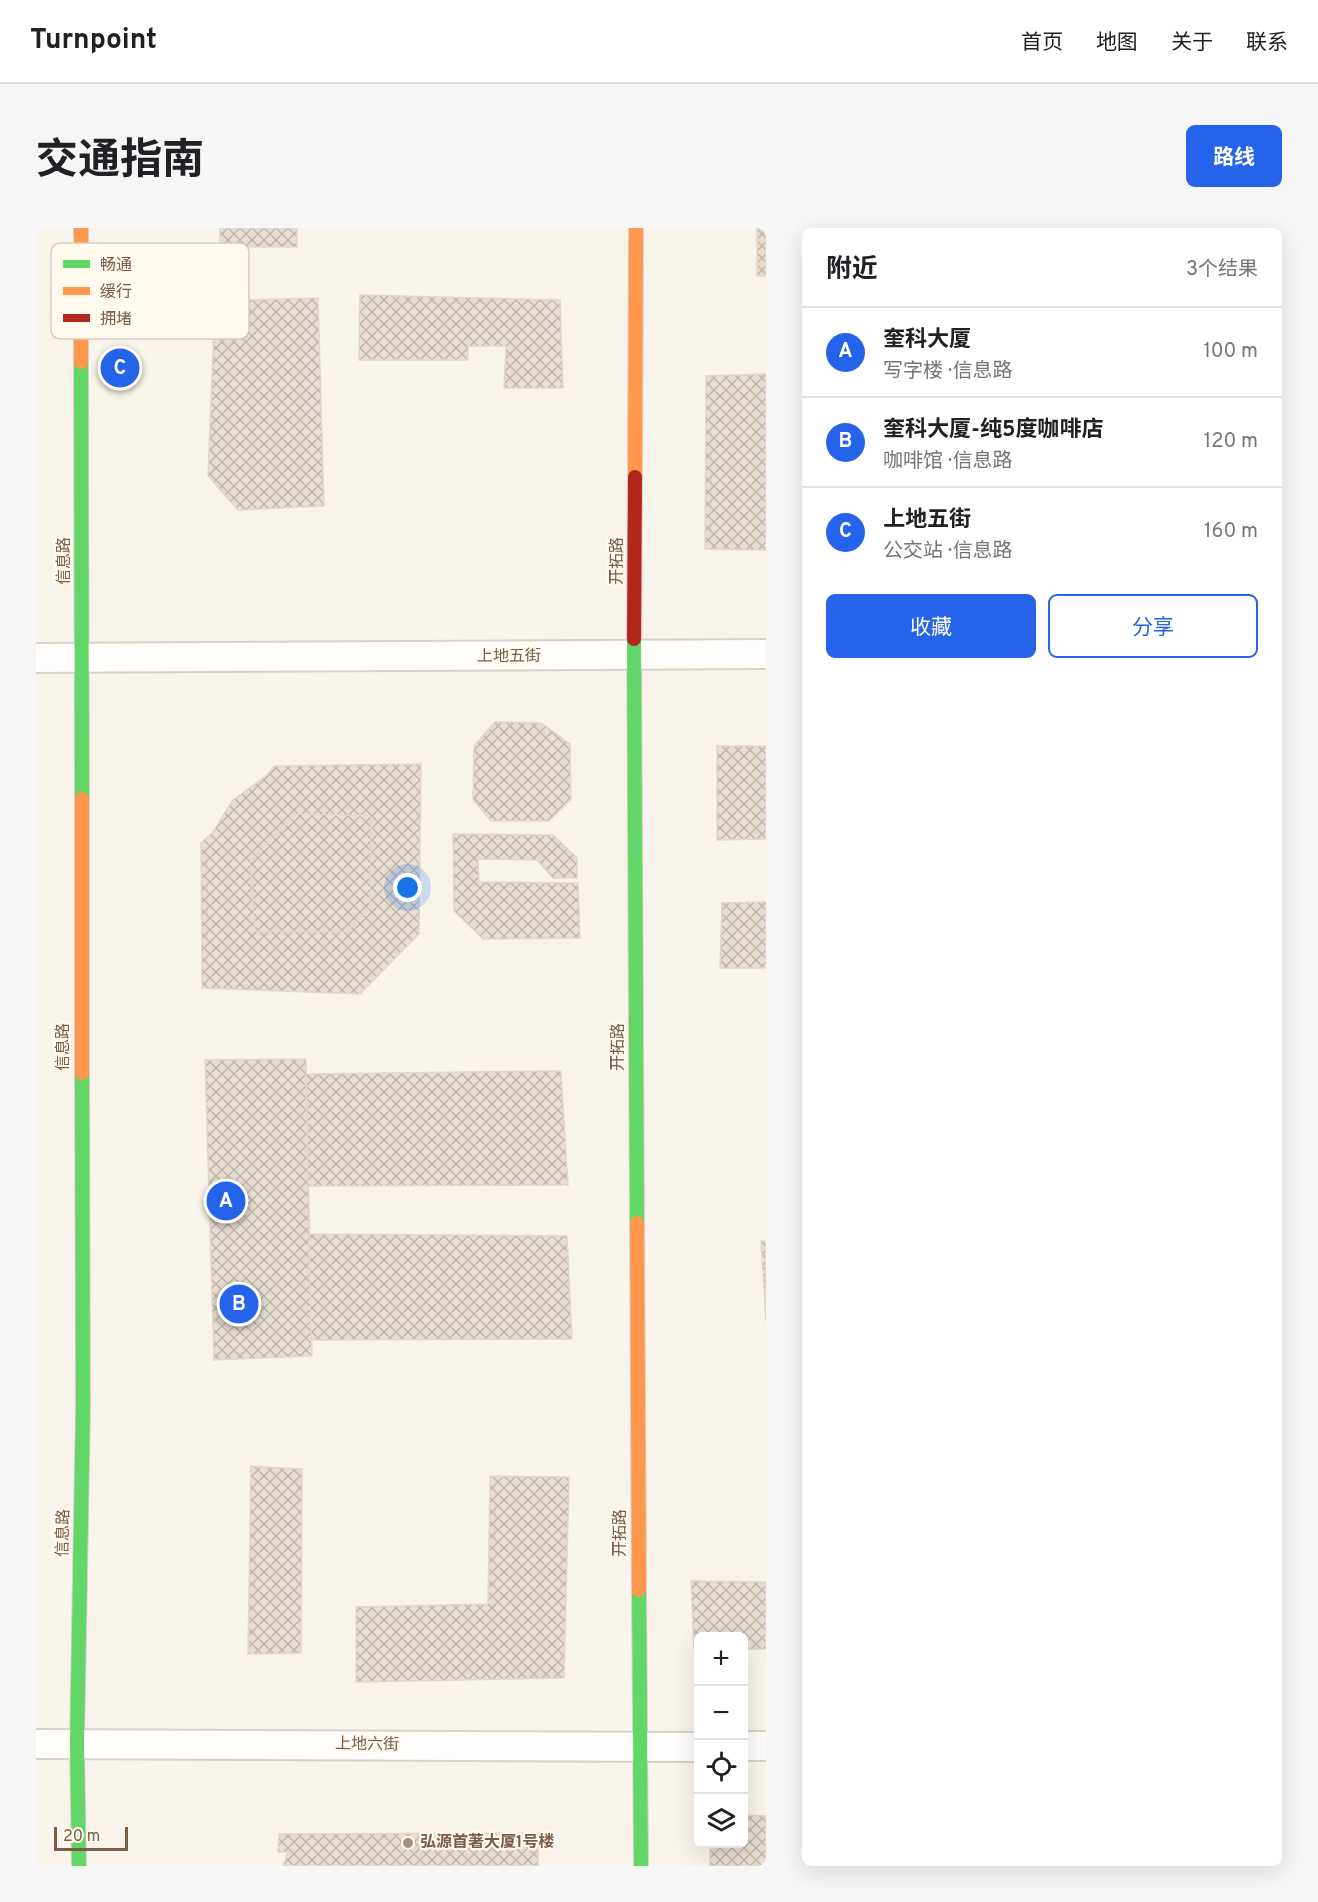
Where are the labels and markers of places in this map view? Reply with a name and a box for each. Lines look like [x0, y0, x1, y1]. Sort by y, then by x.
pin: C [100, 346, 140, 390]
pin: A [206, 1178, 246, 1224]
pin: B [220, 1282, 258, 1326]
place label: 弘源首著大厦1号楼 [420, 1833, 554, 1853]
marker: 弘源首著大厦1号楼 [401, 1836, 415, 1850]

